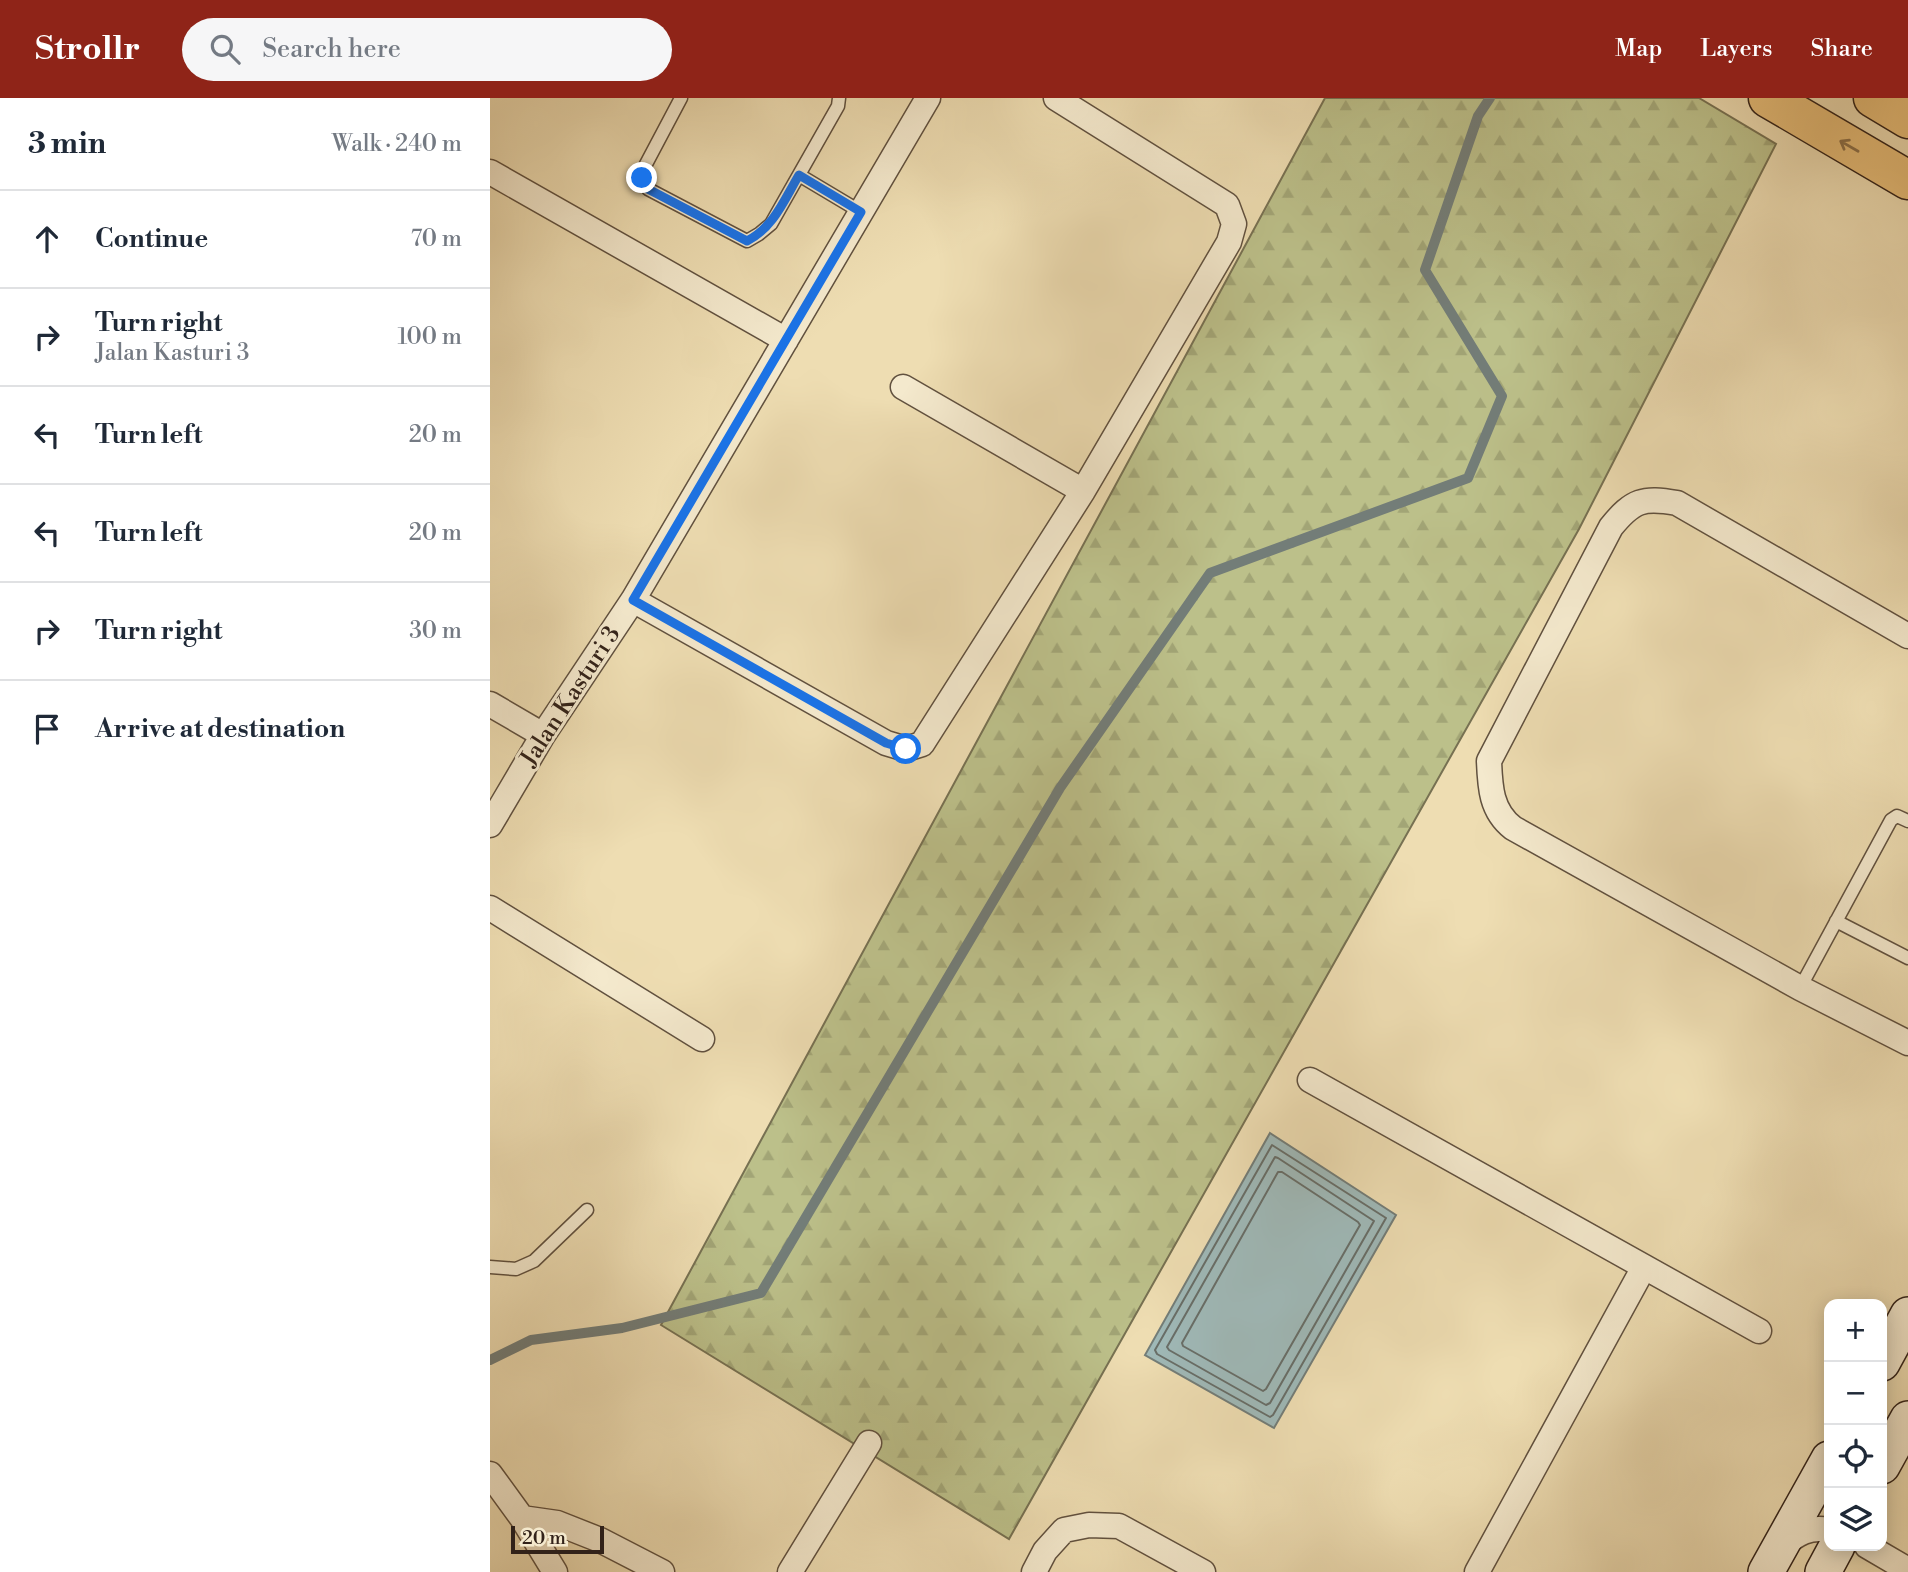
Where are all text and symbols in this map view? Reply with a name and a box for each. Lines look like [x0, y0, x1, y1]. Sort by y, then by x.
search box [182, 18, 672, 81]
text: Strollr [35, 29, 140, 70]
icon: search [206, 30, 244, 68]
text: Search here [262, 33, 401, 65]
text: Map [1615, 34, 1662, 64]
text: Layers [1700, 34, 1772, 64]
text: Share [1810, 34, 1873, 64]
text: 3 min [28, 125, 106, 163]
text: Walk · 240 m [332, 130, 462, 158]
one-way arrow [1840, 138, 1860, 152]
route end [626, 162, 657, 193]
icon: ahead [28, 220, 66, 258]
text: Continue [95, 223, 208, 255]
text: 70 m [411, 225, 462, 253]
text: Turn right [95, 307, 223, 339]
icon: right [28, 318, 66, 356]
text: 100 m [397, 323, 462, 351]
text: Jalan Kasturi 3 [95, 339, 250, 367]
icon: left [28, 416, 66, 454]
text: Turn left [95, 419, 203, 451]
text: 20 m [409, 421, 462, 449]
icon: left [28, 514, 66, 552]
text: Turn left [95, 517, 203, 549]
text: 20 m [409, 519, 462, 547]
icon: right [28, 612, 66, 650]
text: Turn right [95, 615, 223, 647]
text: 30 m [409, 617, 462, 645]
street label: Jalan Kasturi 3 [514, 621, 627, 773]
icon: arrive [28, 710, 66, 748]
text: Arrive at destination [95, 713, 345, 745]
route start [890, 733, 921, 764]
map controls [1824, 1299, 1887, 1551]
button: + [1824, 1299, 1887, 1362]
button: − [1824, 1362, 1887, 1425]
button: locate [1824, 1425, 1887, 1488]
button: layers [1824, 1488, 1887, 1551]
scale bar [511, 1523, 604, 1555]
text: 20 m [522, 1526, 566, 1550]

